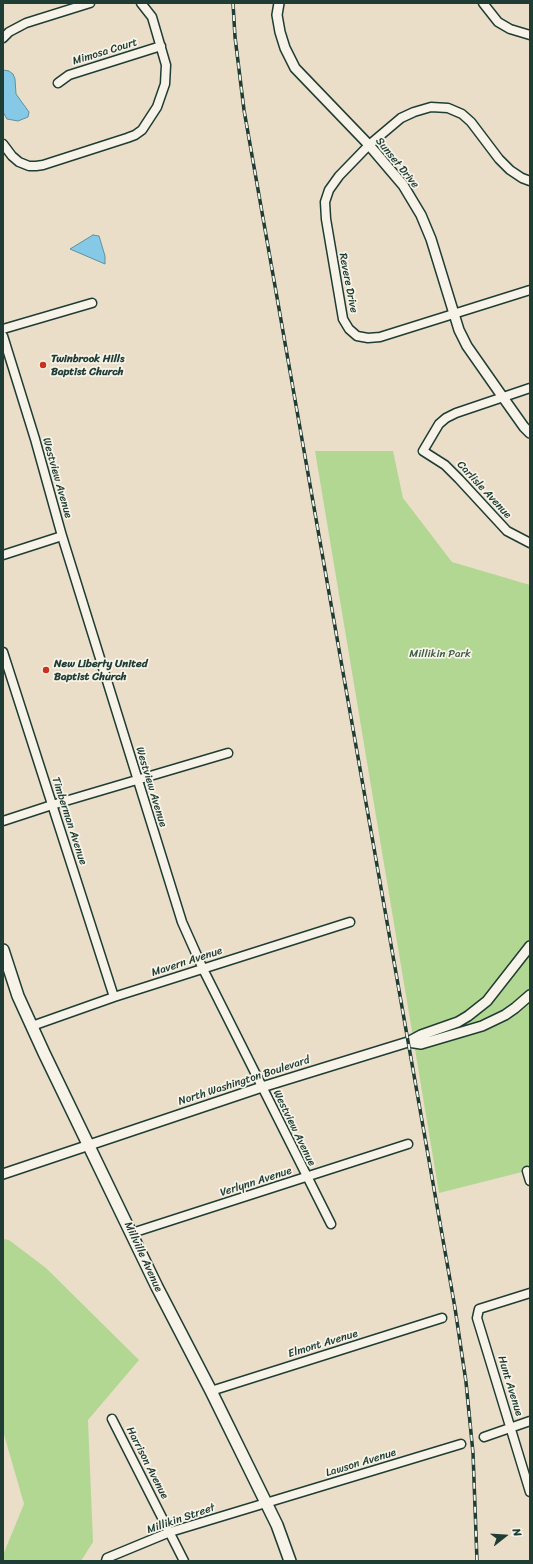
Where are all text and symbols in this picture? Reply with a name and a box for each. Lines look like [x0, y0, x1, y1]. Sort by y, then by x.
street label: Mimosa Court [71, 36, 139, 68]
street label: Sunset Drive [372, 135, 422, 191]
street label: Revere Drive [336, 252, 360, 314]
place label: Twinbrook Hills Baptist Church [51, 352, 124, 378]
marker: Twinbrook Hills Baptist Church [38, 360, 48, 370]
street label: Westview Avenue [39, 436, 75, 520]
street label: Carlisle Avenue [454, 458, 514, 522]
park label: Millikin Park [409, 647, 471, 661]
place label: New Liberty United Baptist Church [54, 657, 148, 683]
marker: New Liberty United Baptist Church [41, 665, 51, 675]
street label: Westview Avenue [133, 745, 169, 829]
street label: Timberman Avenue [49, 775, 89, 867]
street label: Mavern Avenue [150, 944, 224, 980]
street label: North Washington Boulevard [177, 1053, 311, 1109]
street label: Westview Avenue [270, 1088, 318, 1168]
street label: Verlynn Avenue [219, 1164, 293, 1200]
street label: Millville Avenue [121, 1220, 165, 1294]
street label: Elmont Avenue [287, 1327, 359, 1361]
street label: Hunt Avenue [495, 1354, 525, 1418]
street label: Harrison Avenue [123, 1425, 171, 1501]
street label: Lawson Avenue [324, 1446, 398, 1480]
street label: Millikin Street [145, 1501, 217, 1537]
north arrow [485, 1516, 525, 1556]
text: N [507, 1526, 527, 1539]

